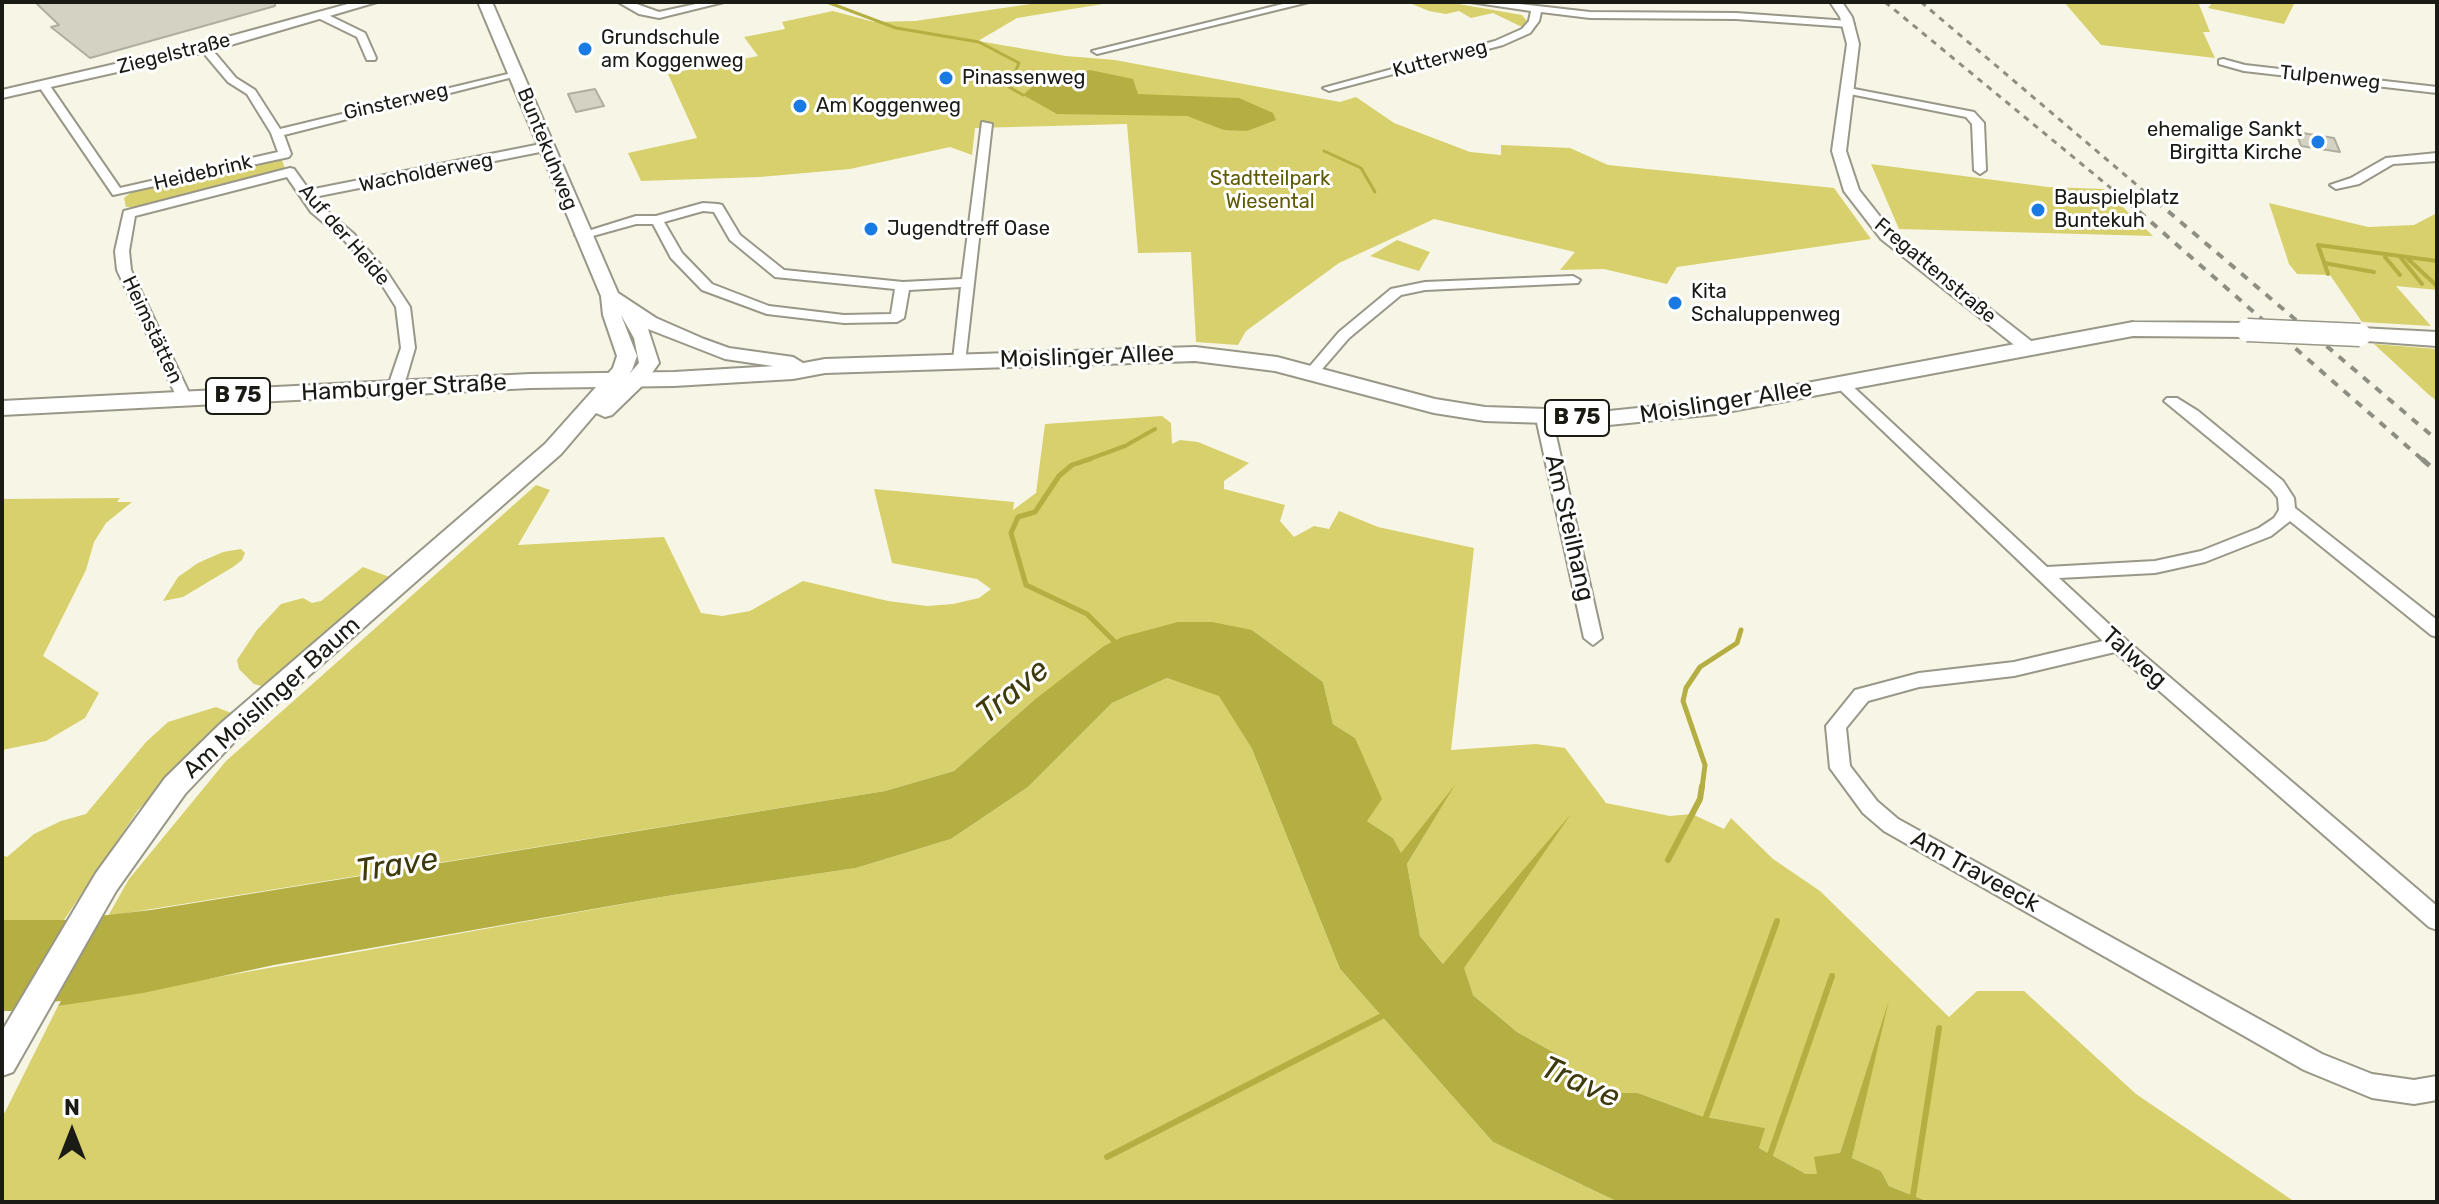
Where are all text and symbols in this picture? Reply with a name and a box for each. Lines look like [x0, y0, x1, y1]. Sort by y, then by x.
place label: Grundschule am Koggenweg [601, 26, 744, 73]
street label: Ziegelstraße [115, 28, 233, 80]
street label: Kutterweg [1390, 35, 1490, 83]
marker: Grundschule am Koggenweg [576, 40, 594, 58]
street label: Tulpenweg [2279, 61, 2381, 95]
place label: Pinassenweg [962, 66, 1085, 90]
marker: Pinassenweg [937, 69, 955, 87]
street label: Ginsterweg [342, 78, 450, 126]
street label: Buntekuhweg [512, 84, 582, 214]
place label: Am Koggenweg [816, 94, 961, 118]
marker: Am Koggenweg [791, 97, 809, 115]
place label: ehemalige Sankt Birgitta Kirche [2147, 118, 2302, 165]
marker: ehemalige Sankt Birgitta Kirche [2309, 133, 2327, 151]
street label: Wacholderweg [357, 148, 495, 198]
street label: Heidebrink [151, 150, 255, 196]
park label: Stadtteilpark Wiesental [1210, 167, 1330, 214]
street label: Auf der Heide [293, 179, 395, 291]
place label: Bauspielplatz Buntekuh [2054, 186, 2179, 233]
marker: Bauspielplatz Buntekuh [2029, 201, 2047, 219]
street label: Fregattenstraße [1869, 213, 2001, 329]
place label: Jugendtreff Oase [887, 217, 1050, 241]
marker: Jugendtreff Oase [862, 220, 880, 238]
street label: Heimstätten [117, 272, 187, 388]
place label: Kita Schaluppenweg [1691, 280, 1841, 327]
marker: Kita Schaluppenweg [1666, 294, 1684, 312]
street label: Moislinger Allee [999, 340, 1175, 374]
street label: Hamburger Straße [300, 368, 508, 408]
street label: Moislinger Allee [1638, 374, 1814, 430]
road number: B 75 [206, 378, 270, 414]
road number: B 75 [1545, 400, 1609, 436]
street label: Am Steilhang [1538, 452, 1600, 604]
street label: Am Moislinger Baum [178, 611, 366, 785]
street label: Talweg [2096, 621, 2172, 695]
water label: Trave [969, 651, 1057, 733]
street label: Am Traveeck [1906, 825, 2044, 919]
water label: Trave [353, 841, 441, 891]
water label: Trave [1535, 1049, 1625, 1117]
north arrow [32, 1092, 112, 1172]
text: N [64, 1094, 80, 1121]

